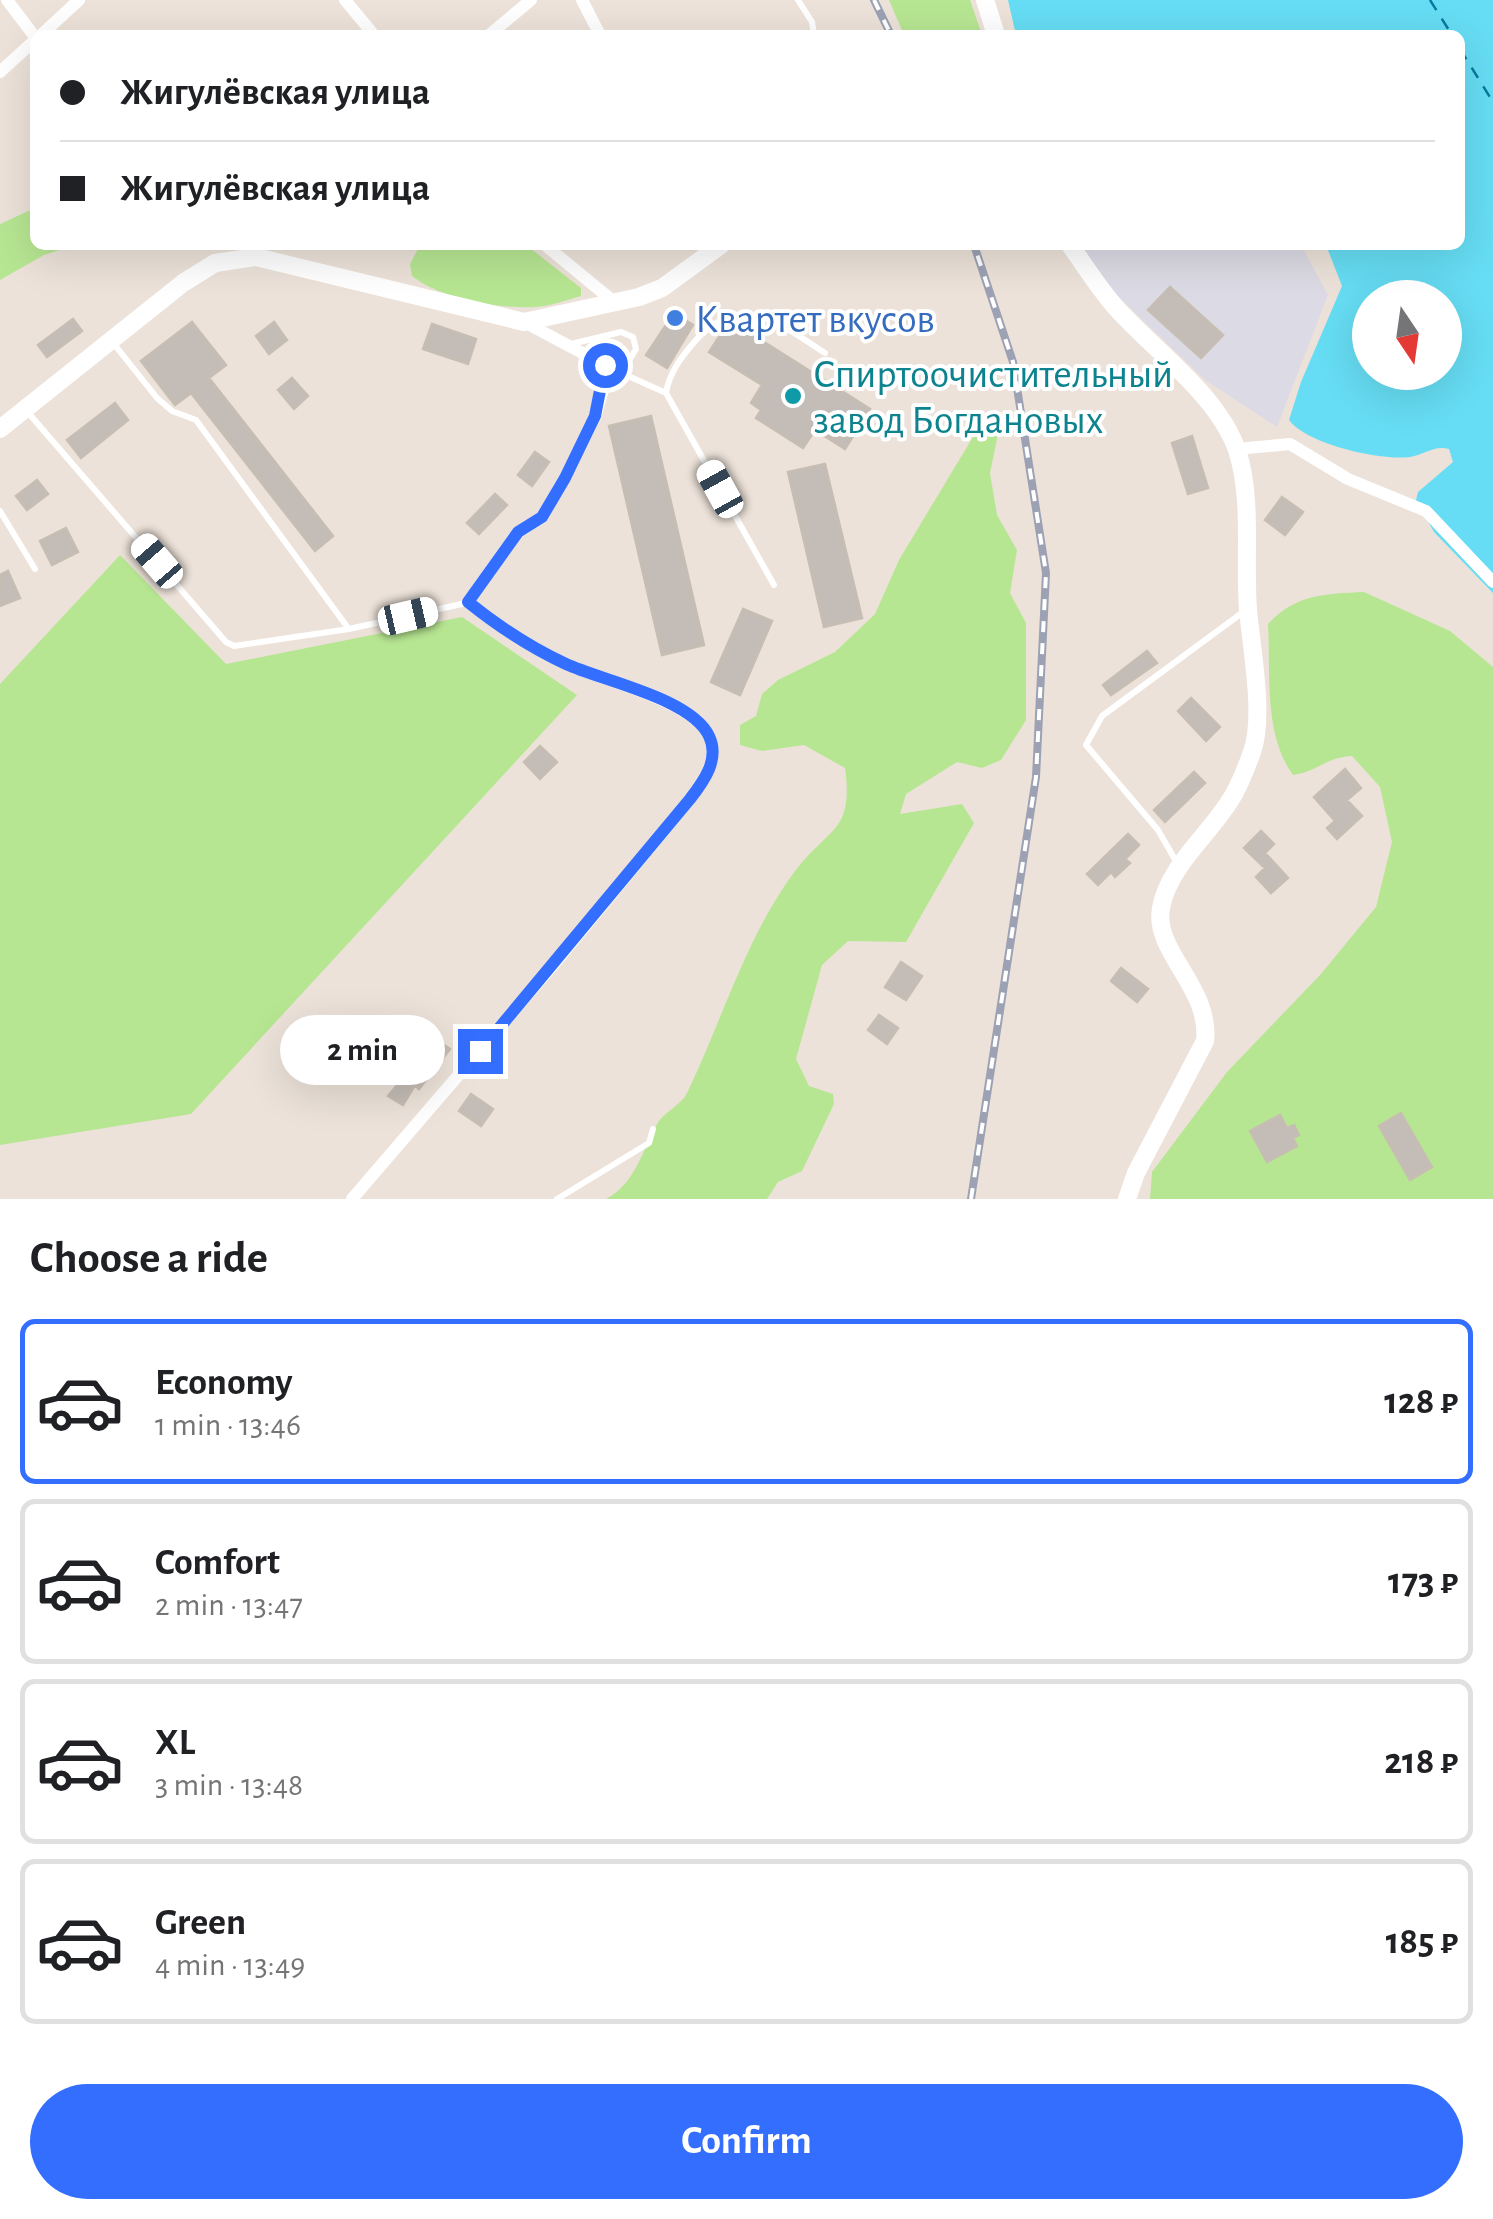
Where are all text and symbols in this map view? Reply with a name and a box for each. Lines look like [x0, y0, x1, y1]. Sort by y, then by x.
text: Жигулёвская улица [120, 74, 430, 112]
text: Жигулёвская улица [120, 170, 430, 208]
north arrow [1352, 280, 1462, 390]
map controls [1352, 280, 1462, 390]
place label: Квартет вкусов [695, 300, 935, 340]
marker: Квартет вкусов [664, 307, 686, 329]
route start [583, 343, 628, 388]
place label: Спиртоочистительный завод Богдановых [813, 355, 1173, 441]
marker: Спиртоочистительный завод Богдановых [782, 385, 804, 407]
car [692, 455, 748, 523]
car [126, 529, 188, 593]
car [375, 595, 441, 637]
callout: 2 min [280, 1016, 445, 1086]
route end [458, 1029, 503, 1074]
text: 2 min [327, 1034, 398, 1066]
text: Choose a ride [30, 1236, 268, 1281]
icon: car [35, 1357, 125, 1447]
text: Economy [155, 1364, 293, 1402]
text: 128 ₽ [1384, 1383, 1458, 1421]
text: 1 min · 13:46 [155, 1409, 301, 1441]
icon: car [35, 1537, 125, 1627]
text: Comfort [155, 1544, 280, 1582]
text: 173 ₽ [1388, 1563, 1458, 1601]
text: 2 min · 13:47 [155, 1589, 303, 1621]
icon: car [35, 1717, 125, 1807]
text: XL [155, 1724, 195, 1762]
text: 218 ₽ [1384, 1743, 1458, 1781]
text: 3 min · 13:48 [155, 1769, 303, 1801]
icon: car [35, 1897, 125, 1987]
text: Green [155, 1904, 246, 1942]
text: 185 ₽ [1386, 1923, 1458, 1961]
text: 4 min · 13:49 [155, 1949, 305, 1981]
button: Confirm [30, 2084, 1463, 2199]

